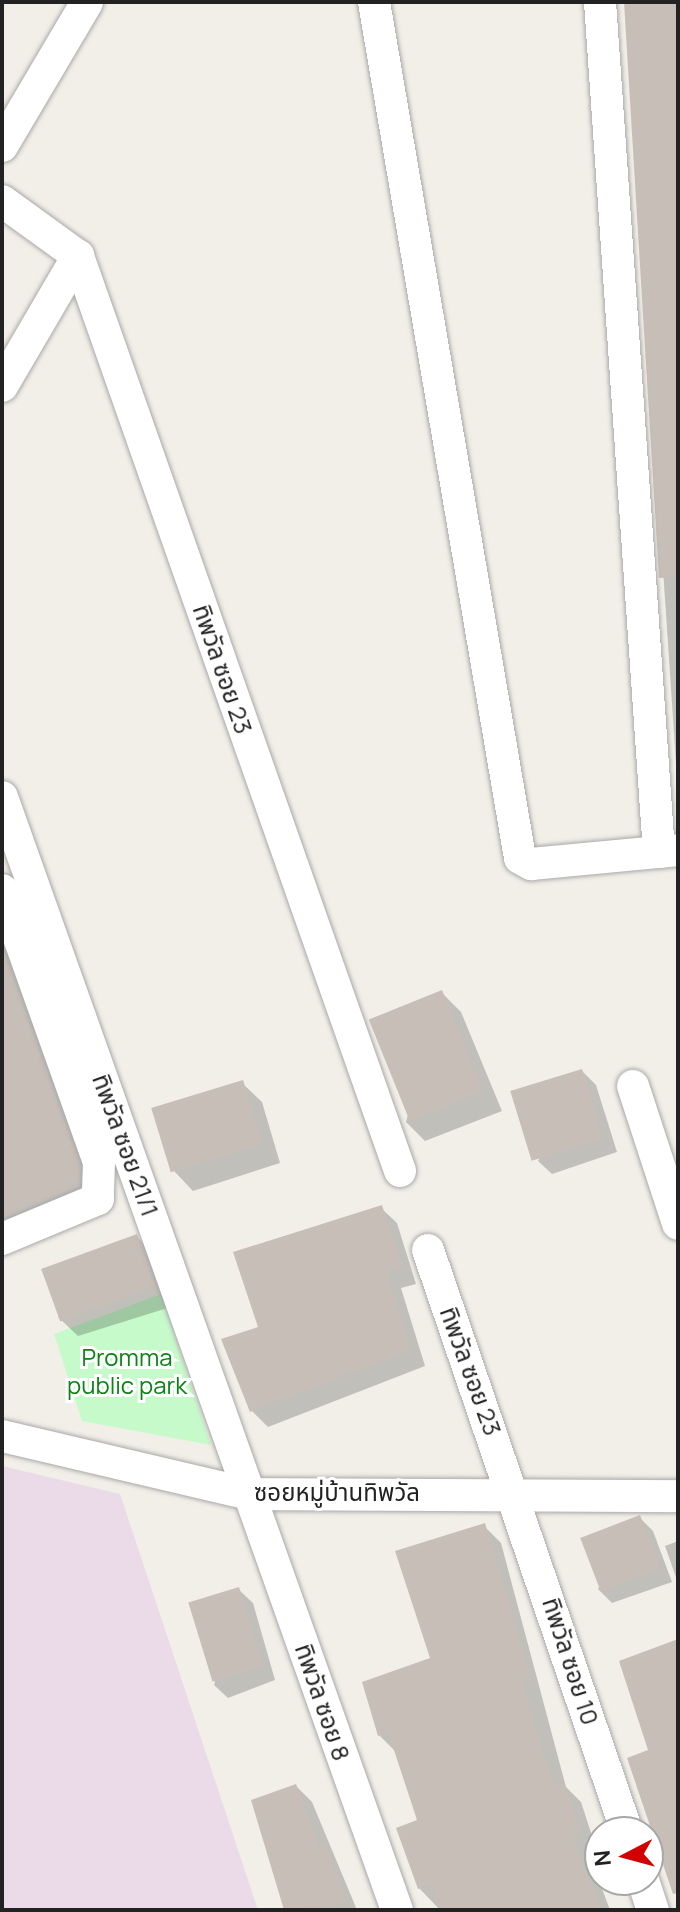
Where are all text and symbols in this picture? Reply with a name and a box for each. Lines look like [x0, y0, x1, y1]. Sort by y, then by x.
street label: ทิพวัล ซอย 23 [187, 601, 259, 737]
street label: ทิพวัล ซอย 21/1 [87, 1070, 165, 1220]
street label: ทิพวัล ซอย 23 [434, 1303, 508, 1439]
park label: Promma public park [67, 1343, 187, 1399]
street label: ซอยหมู่บ้านทิพวัล [254, 1478, 420, 1506]
street label: ทิพวัล ซอย 10 [537, 1594, 605, 1728]
street label: ทิพวัล ซอย 8 [290, 1640, 356, 1764]
north arrow [584, 1816, 664, 1896]
text: N [586, 1849, 618, 1868]

